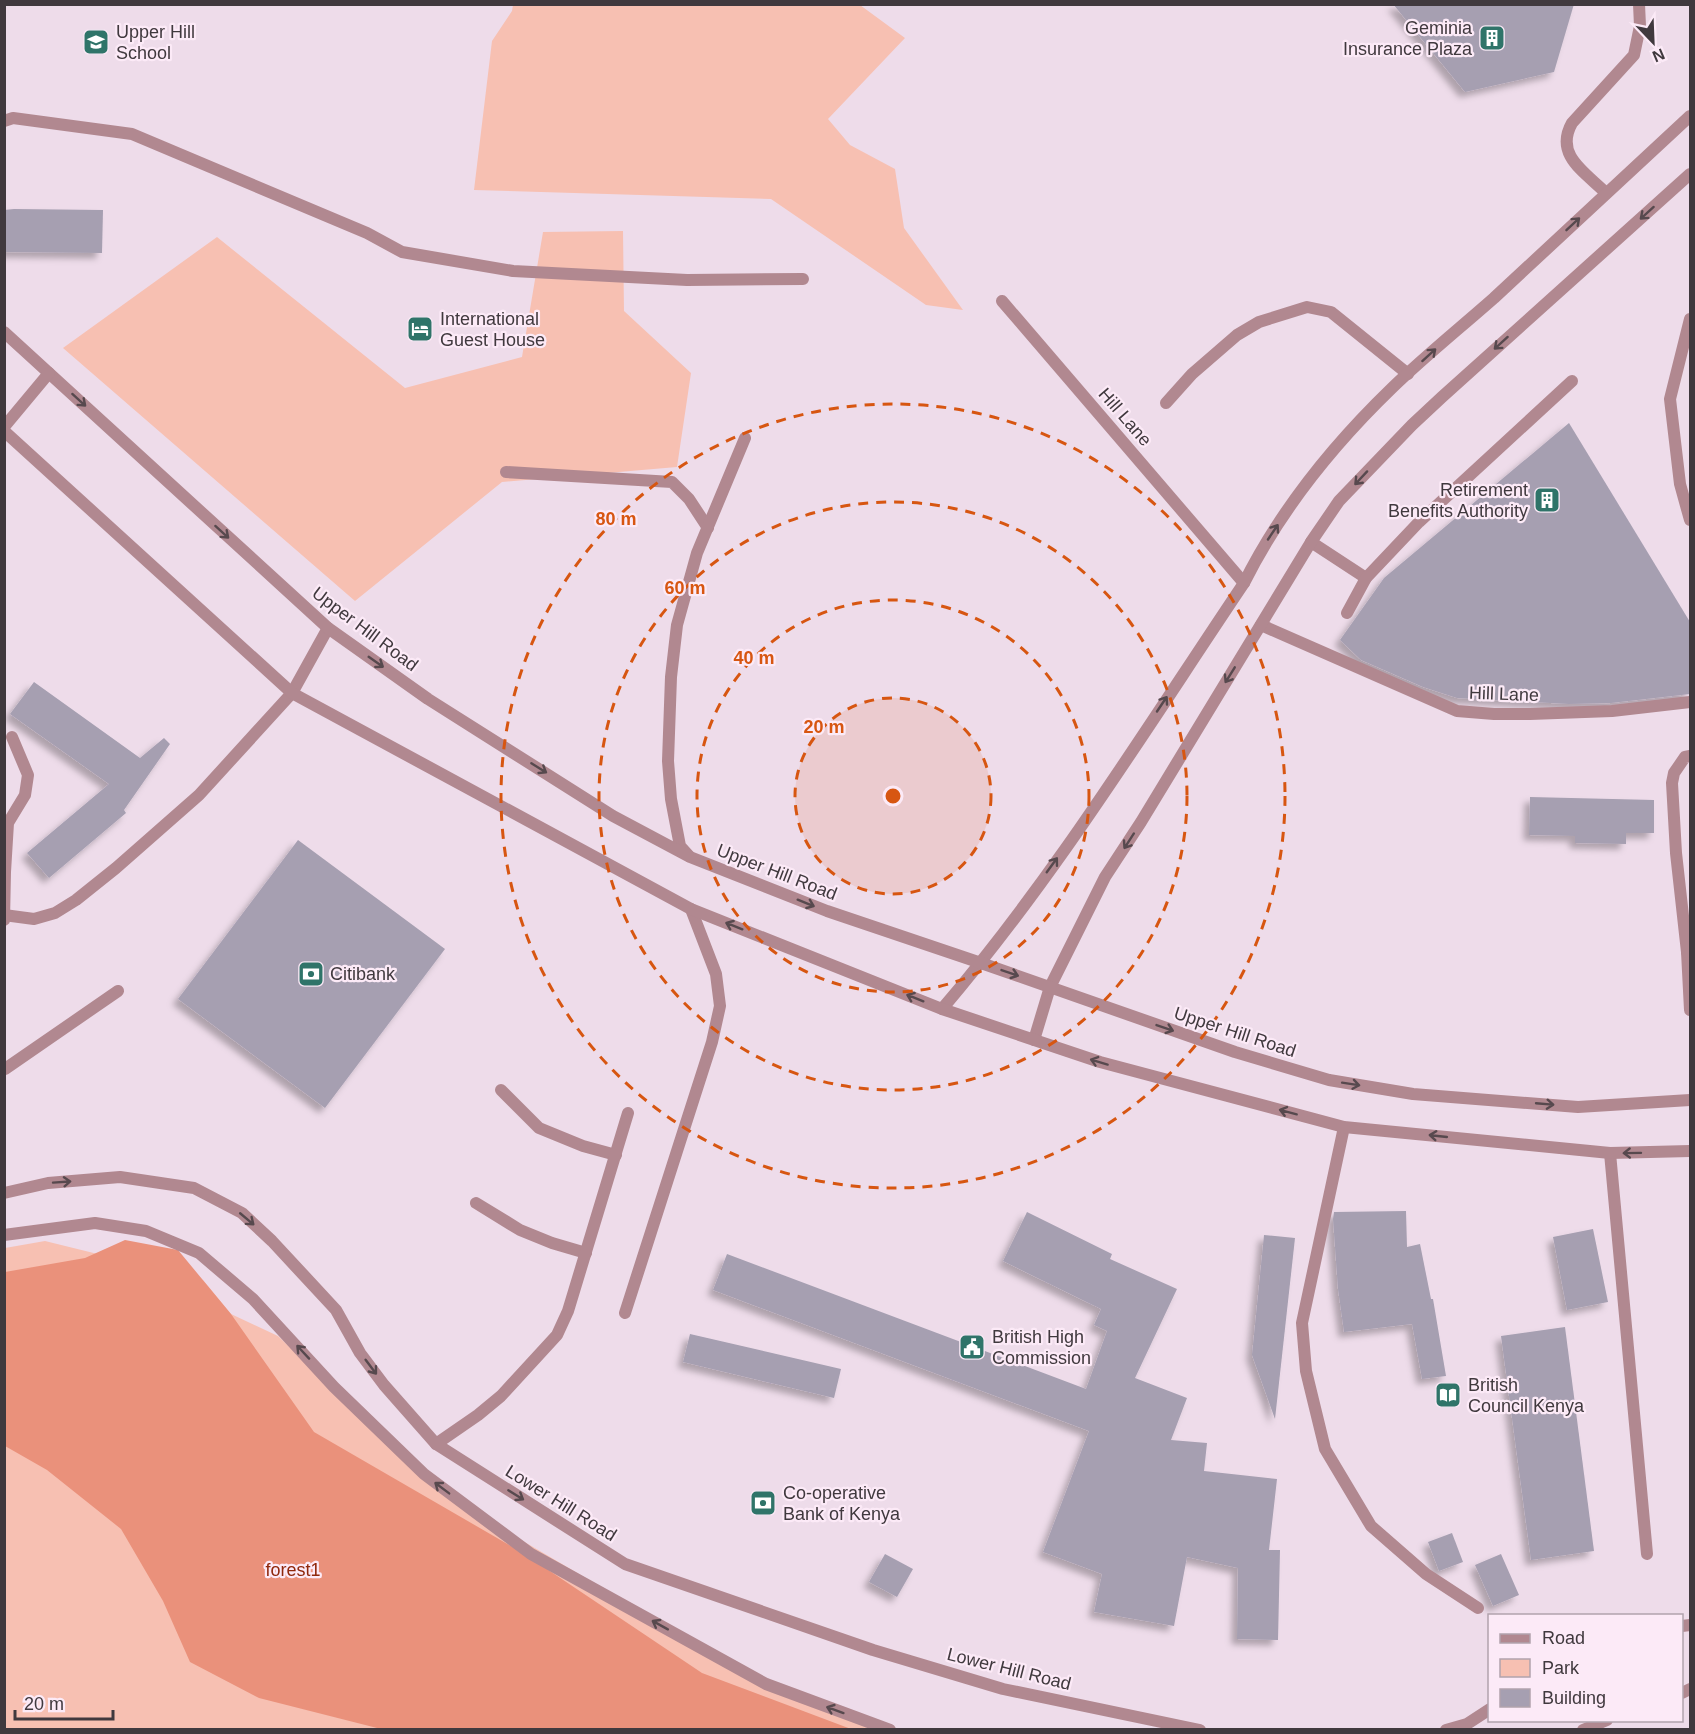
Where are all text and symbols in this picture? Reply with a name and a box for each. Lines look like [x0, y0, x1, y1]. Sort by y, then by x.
north arrow [1623, 12, 1683, 72]
place label: Geminia Insurance Plaza [1343, 18, 1473, 59]
place label: Upper Hill School [116, 22, 195, 63]
building icon: Geminia Insurance Plaza [1477, 23, 1507, 53]
school or university icon: Upper Hill School [81, 27, 111, 57]
text: N [1650, 45, 1667, 65]
one-way arrow [1640, 206, 1655, 220]
one-way arrow [1566, 217, 1581, 231]
place label: International Guest House [440, 309, 545, 350]
hotel icon: International Guest House [405, 314, 435, 344]
one-way arrow [1494, 336, 1509, 350]
one-way arrow [1421, 348, 1436, 362]
street label: Hill Lane [1094, 384, 1156, 450]
one-way arrow [71, 393, 86, 407]
one-way arrow [1354, 470, 1368, 485]
place label: Retirement Benefits Authority [1388, 480, 1528, 521]
building icon: Retirement Benefits Authority [1532, 485, 1562, 515]
text: 80 m [595, 509, 637, 529]
one-way arrow [1267, 524, 1279, 541]
one-way arrow [215, 525, 230, 539]
text: 60 m [664, 578, 706, 598]
street label: Upper Hill Road [308, 583, 422, 675]
text: 40 m [733, 648, 775, 668]
one-way arrow [367, 656, 383, 668]
one-way arrow [1224, 666, 1236, 683]
street label: Hill Lane [1469, 683, 1539, 705]
one-way arrow [1157, 696, 1169, 713]
text: 20 m [803, 717, 845, 737]
one-way arrow [530, 763, 547, 775]
centre of rings [883, 786, 903, 806]
one-way arrow [1122, 833, 1135, 850]
street label: Upper Hill Road [714, 840, 840, 904]
one-way arrow [1046, 857, 1058, 873]
one-way arrow [796, 898, 815, 909]
one-way arrow [725, 920, 744, 931]
bank icon: Citibank [296, 959, 326, 989]
place label: Citibank [330, 964, 396, 984]
one-way arrow [1000, 969, 1019, 980]
one-way arrow [906, 992, 925, 1003]
street label: Upper Hill Road [1171, 1003, 1299, 1061]
one-way arrow [1155, 1023, 1174, 1034]
one-way arrow [1090, 1055, 1109, 1066]
one-way arrow [1341, 1078, 1361, 1089]
one-way arrow [1535, 1099, 1555, 1110]
one-way arrow [1278, 1106, 1297, 1117]
one-way arrow [1428, 1130, 1448, 1141]
one-way arrow [1623, 1147, 1643, 1158]
one-way arrow [51, 1176, 71, 1187]
one-way arrow [239, 1212, 255, 1225]
place label: British High Commission [992, 1327, 1091, 1368]
public building icon: British High Commission [957, 1332, 987, 1362]
one-way arrow [295, 1345, 310, 1360]
one-way arrow [365, 1359, 378, 1375]
place label: British Council Kenya [1468, 1375, 1585, 1416]
library icon: British Council Kenya [1433, 1380, 1463, 1410]
street label: Lower Hill Road [502, 1461, 620, 1545]
one-way arrow [435, 1482, 451, 1494]
place label: Co-operative Bank of Kenya [783, 1483, 901, 1524]
bank icon: Co-operative Bank of Kenya [748, 1488, 778, 1518]
one-way arrow [507, 1489, 523, 1501]
park label: forest1 [265, 1560, 321, 1580]
legend [1488, 1614, 1683, 1722]
one-way arrow [652, 1619, 669, 1631]
text: Road [1542, 1628, 1585, 1648]
street label: Lower Hill Road [945, 1644, 1073, 1694]
text: Park [1542, 1658, 1580, 1678]
scale bar [15, 1683, 112, 1721]
text: Building [1542, 1688, 1606, 1708]
text: 20 m [24, 1694, 64, 1714]
one-way arrow [826, 1703, 845, 1714]

